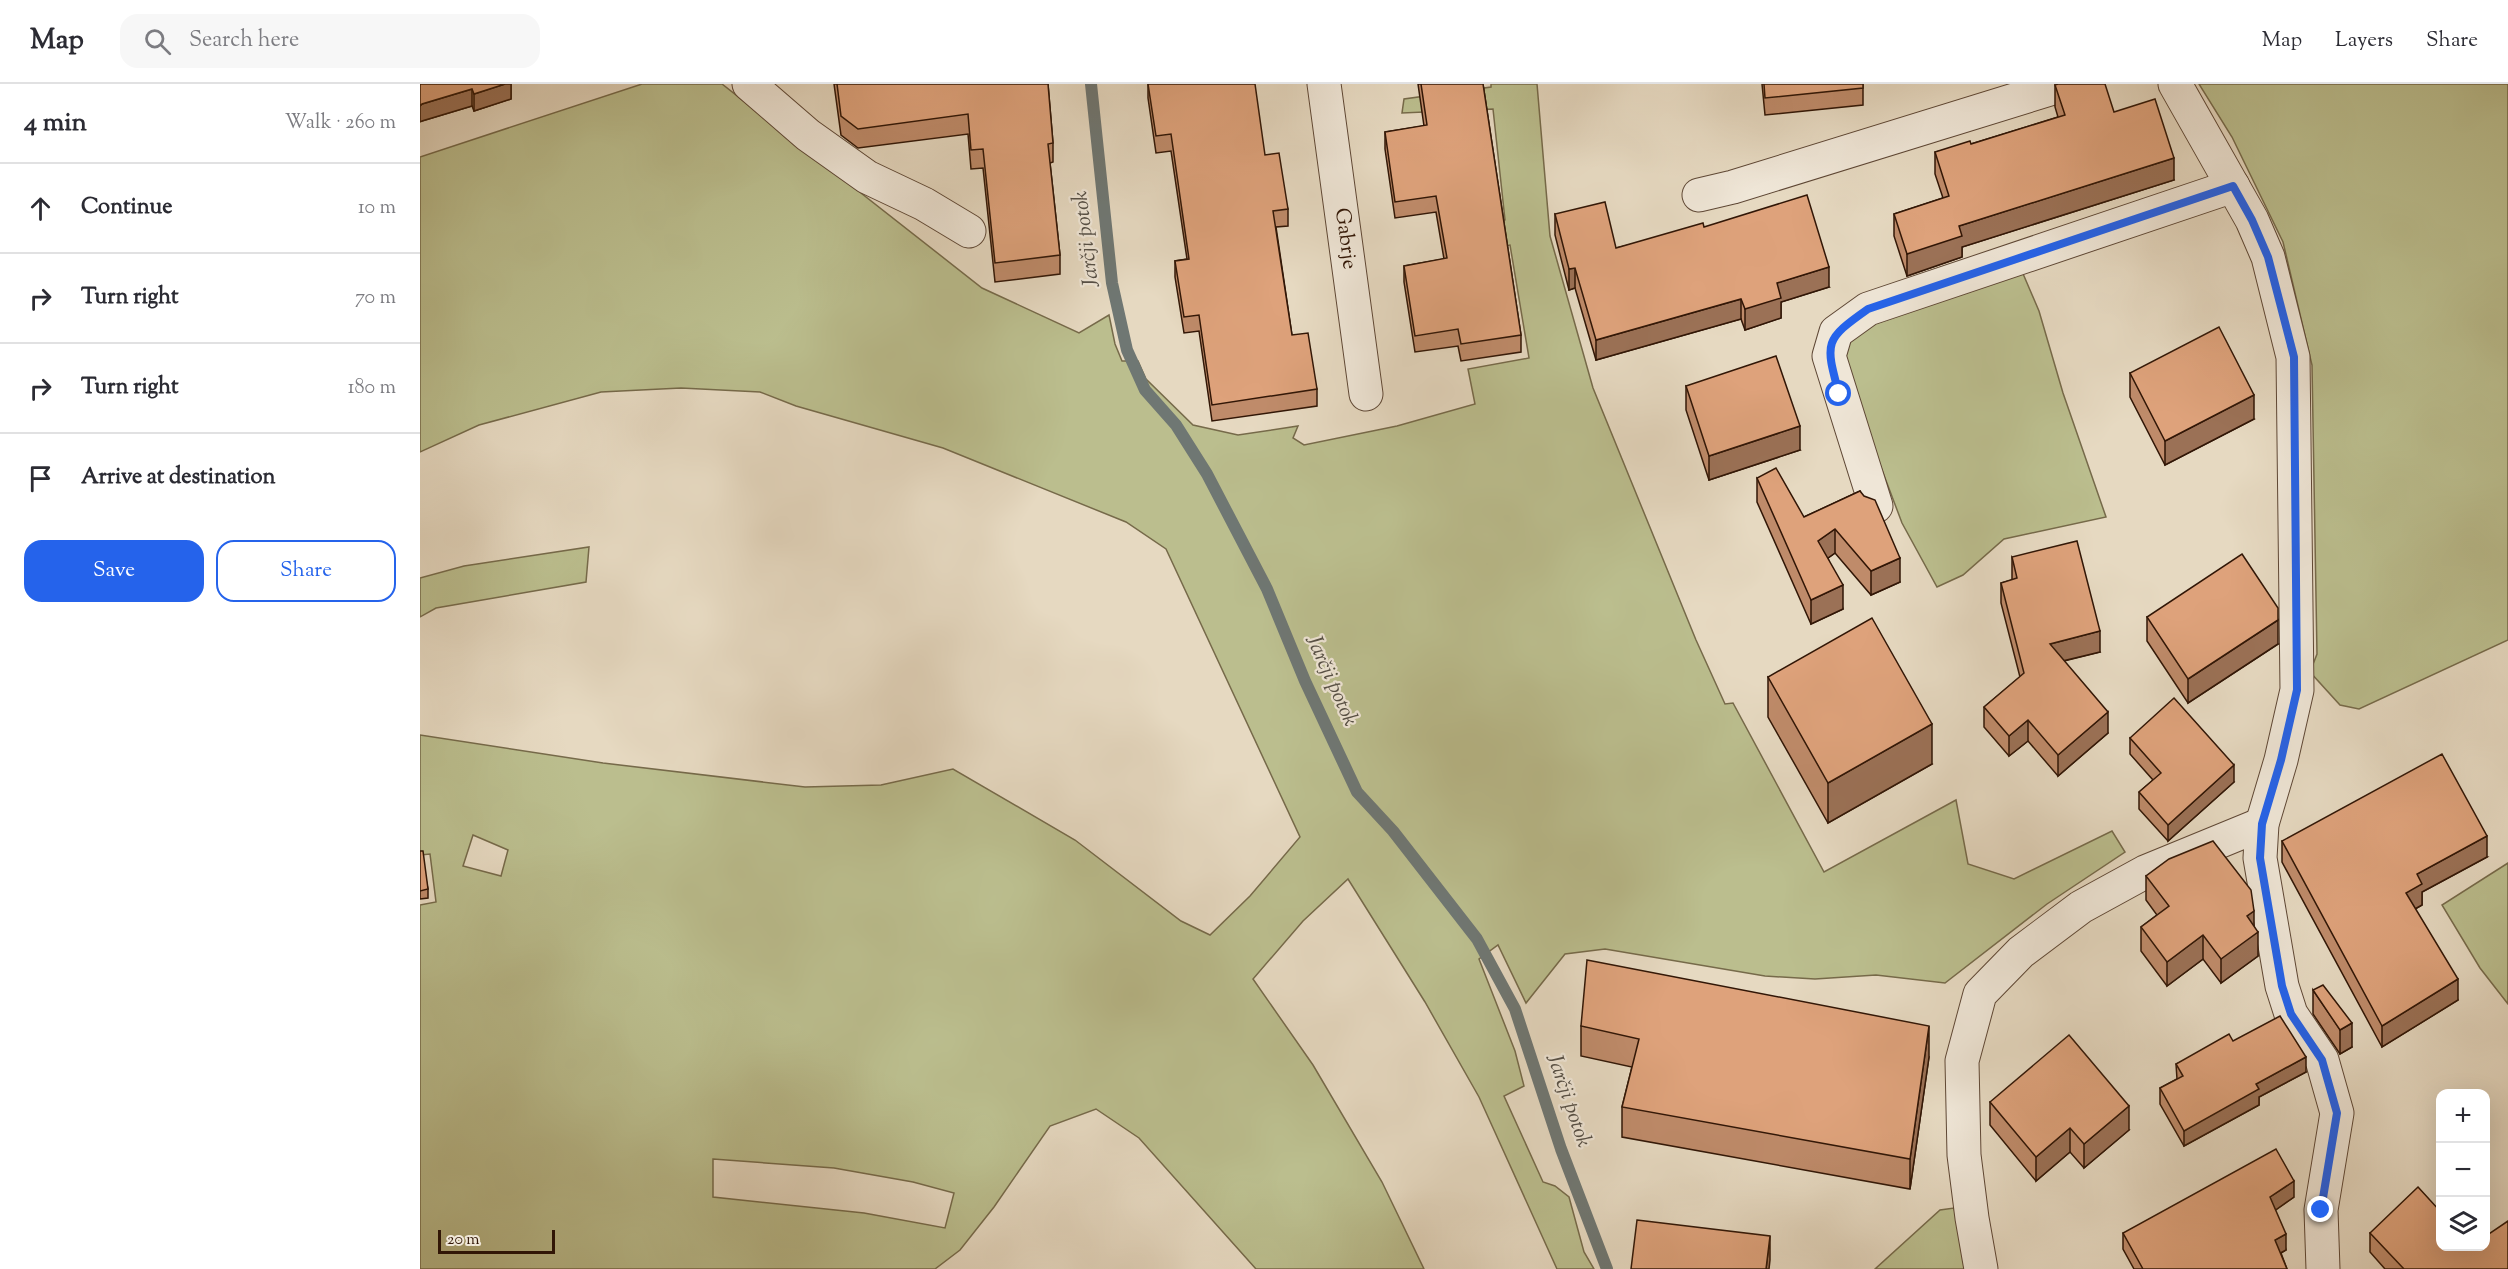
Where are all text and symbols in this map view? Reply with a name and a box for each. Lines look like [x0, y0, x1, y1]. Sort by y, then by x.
search box [120, 14, 540, 68]
text: Map [30, 21, 84, 61]
icon: search [141, 25, 174, 58]
text: Search here [189, 25, 299, 57]
text: Map [2262, 26, 2302, 56]
text: Layers [2335, 26, 2393, 56]
text: Share [2426, 26, 2478, 56]
text: 4 min [24, 105, 87, 142]
text: Walk · 260 m [285, 109, 396, 138]
water label: Jarčji potok [1065, 189, 1109, 290]
icon: ahead [24, 192, 57, 225]
text: Continue [81, 192, 172, 224]
text: 10 m [358, 194, 396, 223]
street label: Gabrje [1326, 206, 1364, 271]
icon: right [24, 282, 57, 315]
text: Turn right [81, 282, 178, 314]
text: 70 m [355, 284, 396, 313]
icon: right [24, 372, 57, 405]
text: Turn right [81, 372, 178, 404]
text: 180 m [348, 374, 396, 403]
route start [1825, 380, 1851, 406]
icon: arrive [24, 462, 57, 495]
text: Arrive at destination [81, 462, 276, 494]
button: Save [24, 540, 204, 602]
button: Share [216, 540, 396, 602]
water label: Jarčji potok [1296, 629, 1365, 732]
water label: Jarčji potok [1537, 1049, 1599, 1152]
map controls [2436, 1089, 2490, 1251]
button: + [2436, 1089, 2490, 1143]
button: − [2436, 1143, 2490, 1197]
route end [2307, 1196, 2333, 1222]
button: layers [2436, 1197, 2490, 1251]
scale bar [438, 1227, 555, 1254]
text: 20 m [447, 1229, 480, 1252]

